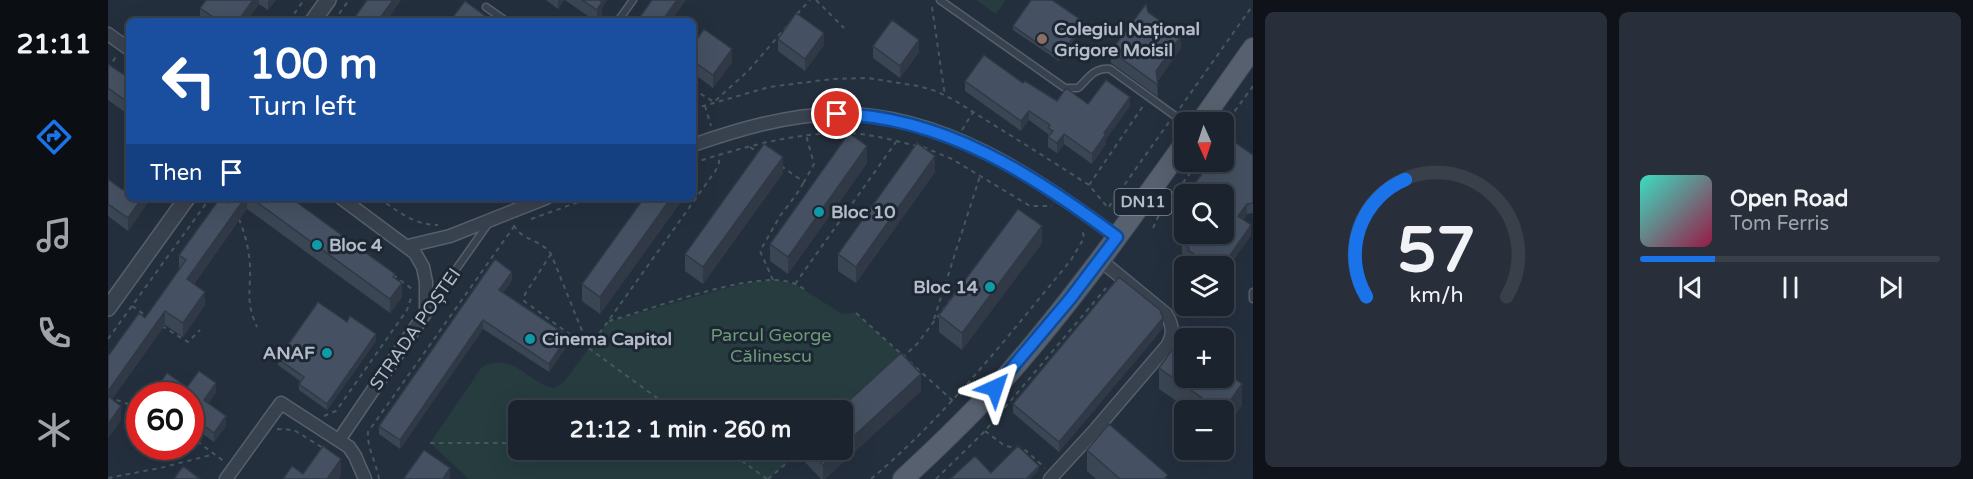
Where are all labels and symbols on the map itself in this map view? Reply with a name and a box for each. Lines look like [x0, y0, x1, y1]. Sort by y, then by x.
place label: Colegiul Național Grigore Moisil [1054, 18, 1200, 61]
marker: Colegiul Național Grigore Moisil [1035, 32, 1049, 46]
pin [811, 88, 862, 139]
north arrow [1174, 112, 1234, 172]
road number: DN11 [1114, 189, 1172, 215]
place label: Bloc 10 [831, 201, 896, 223]
marker: Bloc 10 [812, 205, 826, 219]
place label: Bloc 4 [329, 234, 383, 256]
marker: Bloc 4 [310, 238, 324, 252]
street label: STRADA POȘTEI [365, 264, 465, 394]
place label: Bloc 14 [913, 276, 979, 298]
marker: Bloc 14 [983, 280, 997, 294]
park label: Parcul George Călinescu [710, 324, 832, 367]
place label: Cinema Capitol [542, 328, 672, 350]
marker: Cinema Capitol [523, 332, 537, 346]
place label: ANAF [263, 342, 315, 364]
marker: ANAF [320, 346, 334, 360]
position arrow [963, 356, 1027, 420]
speed limit sign: 60 [126, 382, 204, 460]

